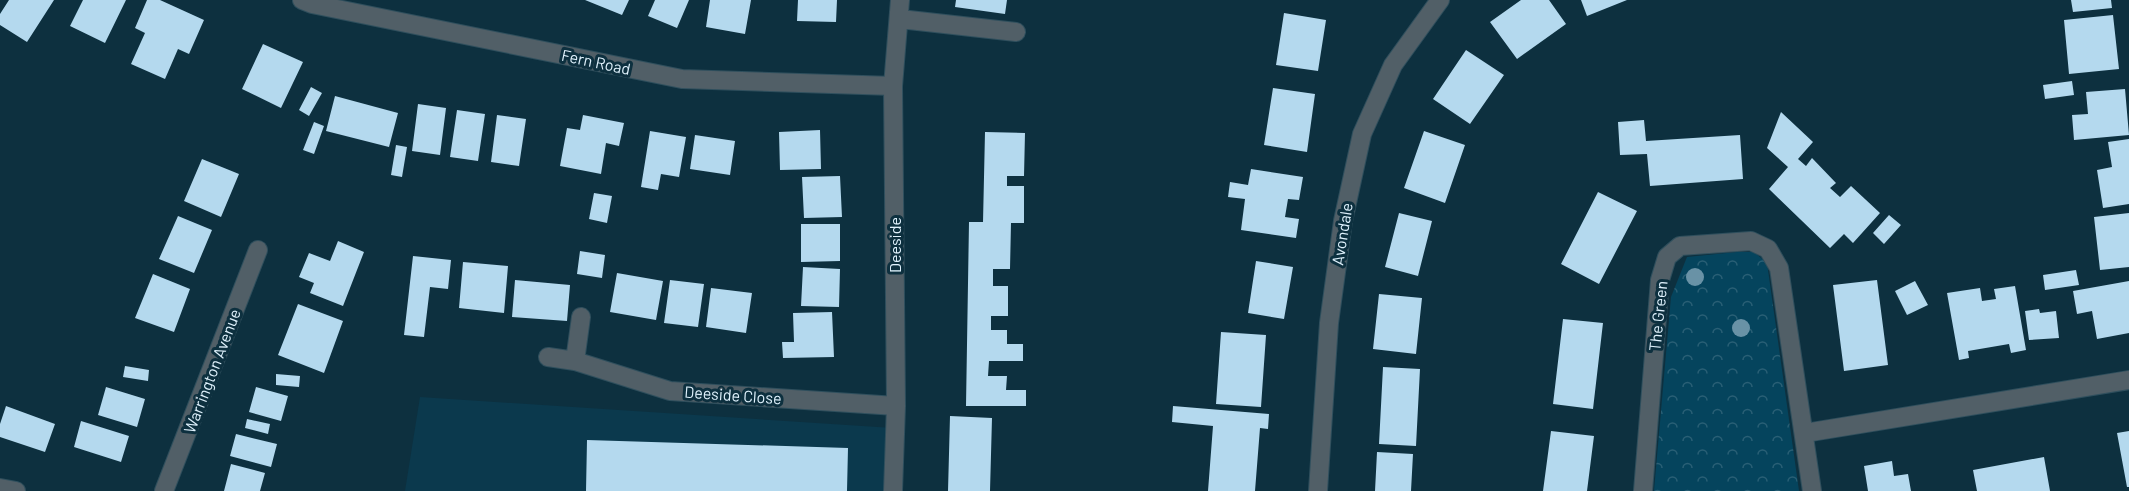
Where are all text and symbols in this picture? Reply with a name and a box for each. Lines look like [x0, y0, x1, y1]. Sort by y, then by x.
street label: Fern Road [560, 45, 632, 78]
street label: Avondale [1327, 201, 1356, 266]
street label: Deeside [885, 217, 904, 273]
street label: The Green [1644, 280, 1671, 352]
street label: Warrington Avenue [179, 306, 244, 436]
street label: Deeside Close [684, 382, 782, 407]

